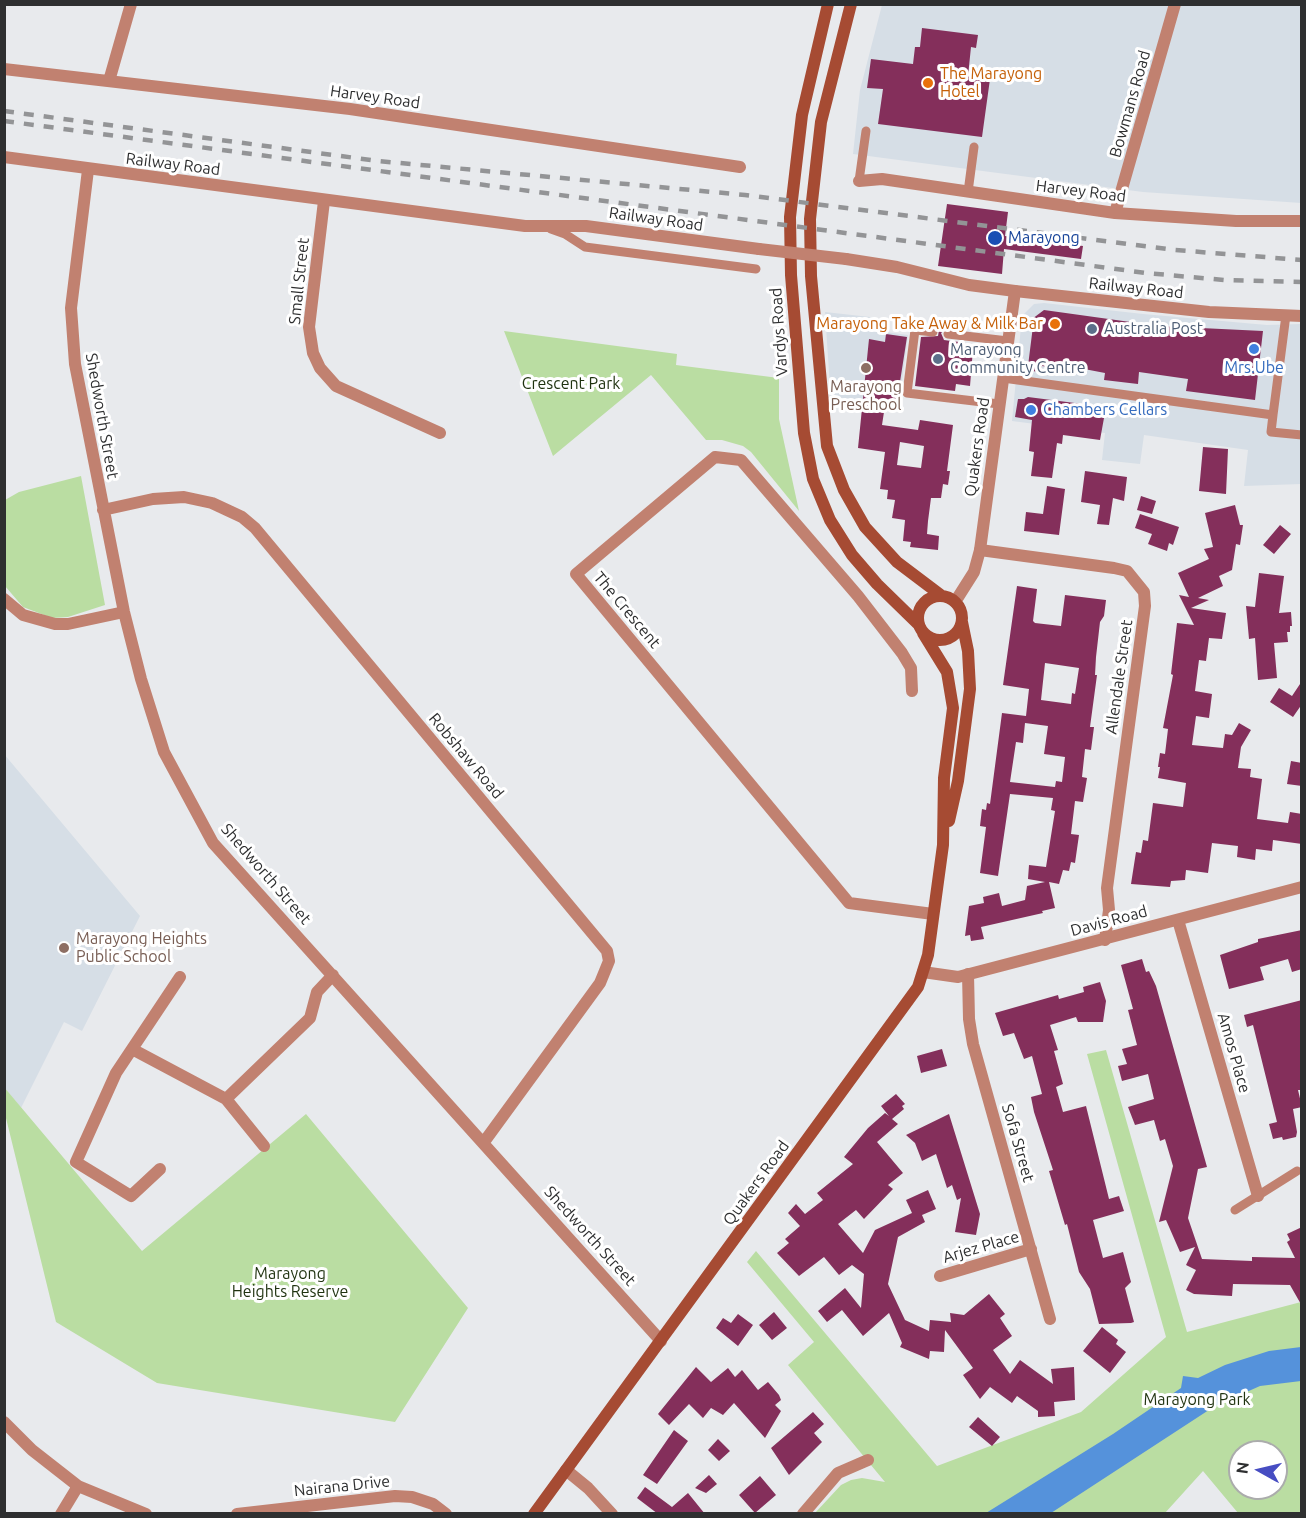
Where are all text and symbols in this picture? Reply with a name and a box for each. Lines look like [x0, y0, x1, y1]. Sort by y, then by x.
street label: Bowmans Road [1106, 48, 1154, 160]
place label: The Marayong Hotel [940, 64, 1042, 102]
marker: The Marayong Hotel [921, 76, 935, 90]
street label: Harvey Road [329, 81, 421, 113]
street label: Railway Road [125, 149, 221, 179]
street label: Harvey Road [1035, 176, 1127, 206]
street label: Railway Road [608, 203, 704, 235]
place label: Marayong [1008, 228, 1080, 248]
marker: Marayong [986, 229, 1004, 247]
street label: Small Street [285, 237, 313, 325]
street label: Railway Road [1088, 273, 1184, 303]
street label: Vardys Road [766, 287, 792, 377]
place label: Marayong Take Away & Milk Bar [816, 314, 1043, 334]
marker: Marayong Take Away & Milk Bar [1048, 317, 1062, 331]
place label: Australia Post [1104, 319, 1203, 339]
marker: Australia Post [1085, 322, 1099, 336]
place label: Marayong Community Centre [950, 340, 1086, 378]
marker: Mrs.Ube [1247, 342, 1261, 356]
street label: Shedworth Street [81, 352, 123, 480]
marker: Marayong Community Centre [931, 352, 945, 366]
place label: Mrs.Ube [1224, 358, 1284, 378]
marker: Marayong Preschool [859, 361, 873, 375]
park label: Crescent Park [522, 374, 620, 394]
place label: Marayong Preschool [830, 377, 902, 415]
street label: Quakers Road [961, 396, 993, 498]
place label: Chambers Cellars [1043, 400, 1167, 420]
marker: Chambers Cellars [1024, 403, 1038, 417]
street label: The Crescent [589, 568, 665, 652]
street label: Allendale Street [1101, 618, 1137, 736]
street label: Robshaw Road [425, 709, 507, 803]
street label: Shedworth Street [217, 820, 315, 928]
street label: Davis Road [1069, 902, 1149, 940]
place label: Marayong Heights Public School [76, 929, 207, 967]
marker: Marayong Heights Public School [57, 941, 71, 955]
street label: Amos Place [1213, 1011, 1255, 1095]
street label: Sofa Street [998, 1102, 1038, 1184]
street label: Quakers Road [719, 1137, 793, 1229]
street label: Shedworth Street [540, 1182, 640, 1290]
street label: Arjez Place [941, 1227, 1021, 1267]
park label: Marayong Heights Reserve [232, 1264, 348, 1302]
park label: Marayong Park [1143, 1390, 1251, 1410]
north arrow [1228, 1440, 1288, 1500]
text: N [1232, 1461, 1252, 1475]
street label: Nairana Drive [293, 1471, 391, 1501]

